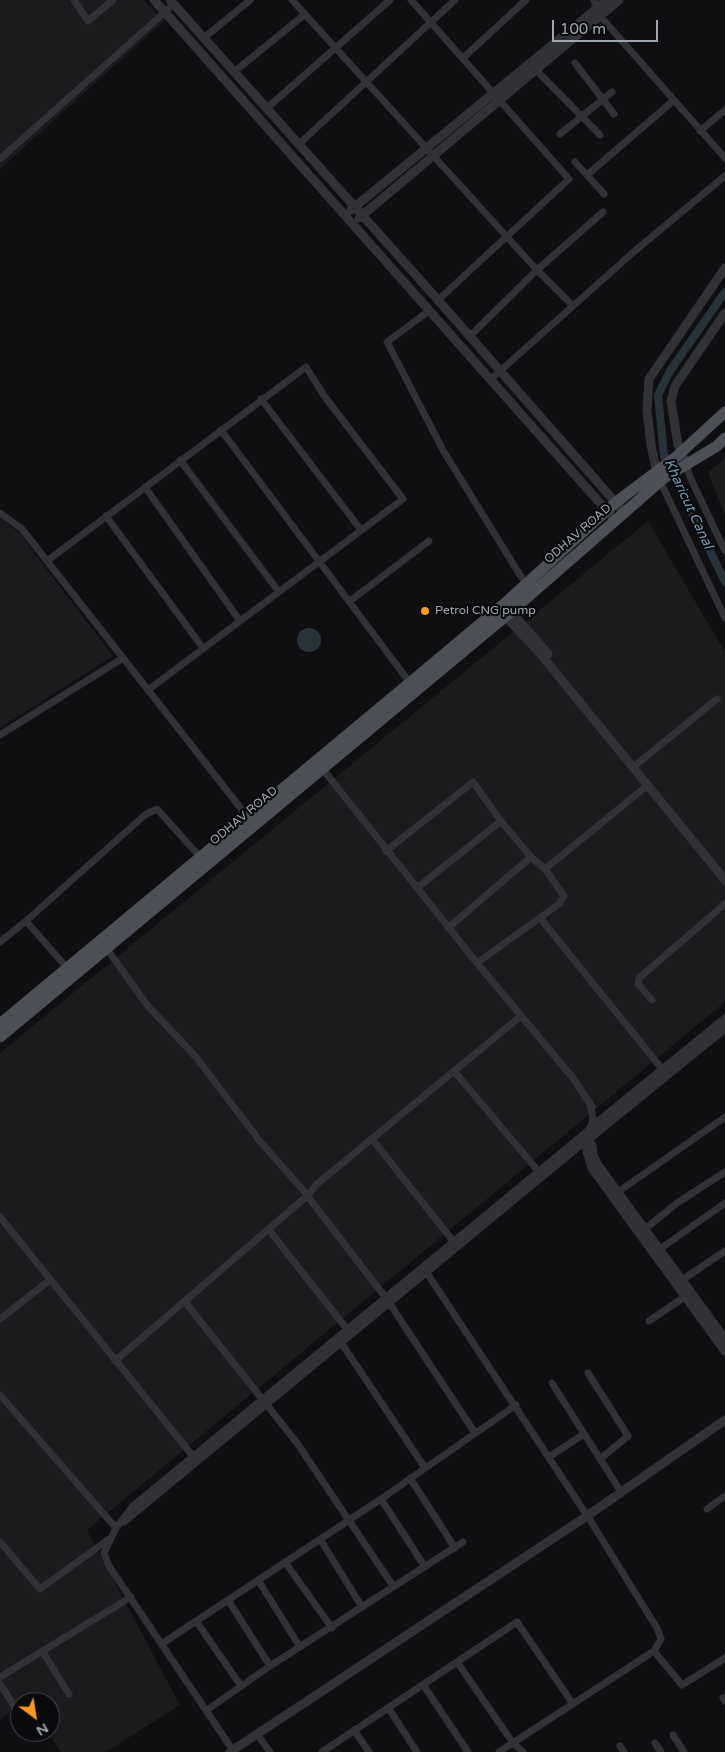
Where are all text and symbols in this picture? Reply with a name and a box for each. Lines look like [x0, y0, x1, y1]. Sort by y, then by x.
scale bar [555, 10, 661, 42]
text: 100 m [560, 20, 606, 38]
water label: Kharicut Canal [660, 456, 716, 552]
street label: ODHAV ROAD [542, 501, 614, 567]
place label: Petrol CNG pump [435, 604, 536, 618]
marker: Petrol CNG pump [419, 605, 431, 617]
street label: ODHAV ROAD [207, 784, 281, 848]
north arrow [10, 1692, 60, 1742]
text: N [33, 1719, 52, 1740]

